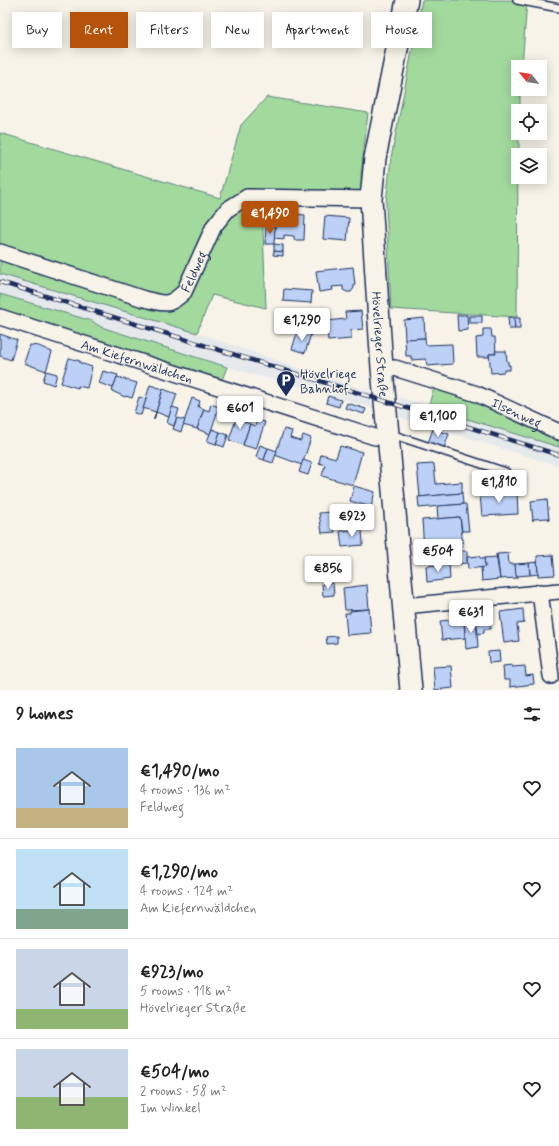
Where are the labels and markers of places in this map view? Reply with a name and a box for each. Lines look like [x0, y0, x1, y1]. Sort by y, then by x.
pin: €1,490 [237, 201, 303, 235]
pin: €1,290 [269, 308, 335, 342]
place label: Hövelriege Bahnhof [300, 366, 357, 398]
parking icon: Hövelriege Bahnhof [275, 369, 297, 397]
pin: €601 [216, 396, 264, 430]
pin: €1,100 [405, 404, 471, 438]
pin: €1,810 [466, 470, 532, 504]
pin: €923 [328, 504, 376, 538]
pin: €504 [414, 539, 462, 573]
pin: €856 [304, 556, 352, 590]
pin: €631 [447, 600, 495, 634]

